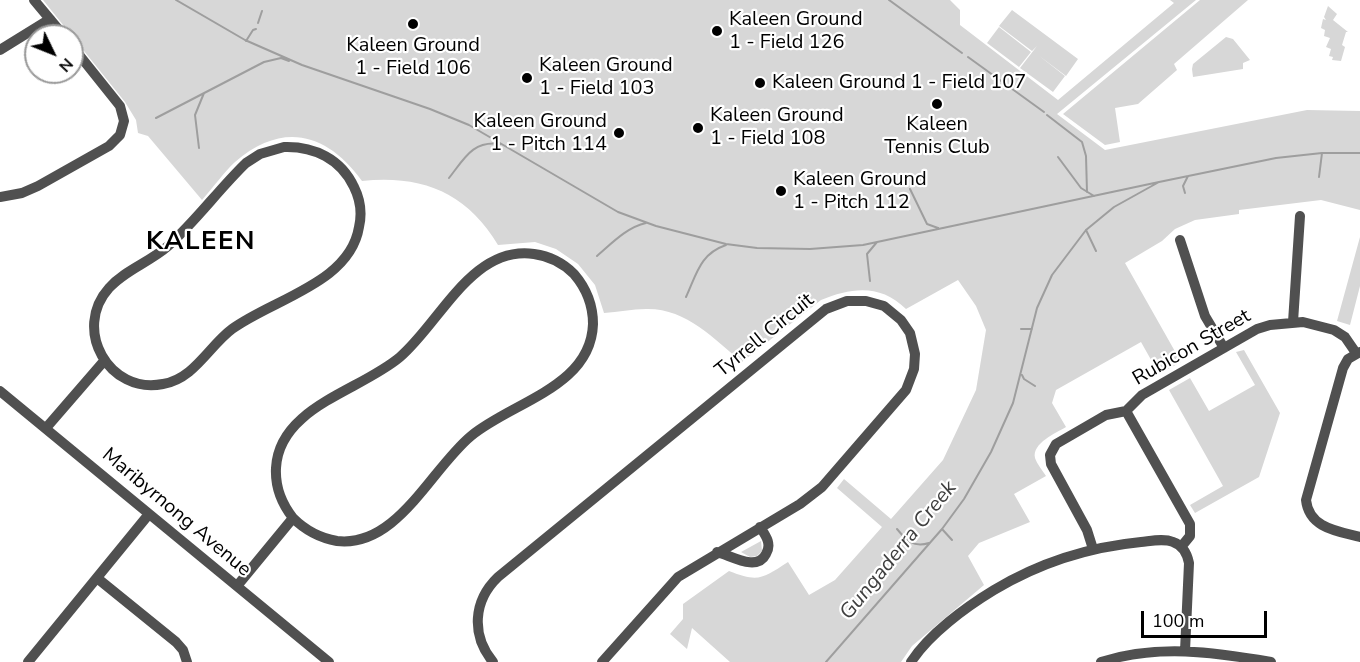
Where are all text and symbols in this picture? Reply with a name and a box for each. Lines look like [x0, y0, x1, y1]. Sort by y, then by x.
place label: Kaleen Ground 1 - Field 126 [729, 8, 863, 55]
marker: Kaleen Ground 1 - Field 106 [406, 17, 420, 31]
north arrow [24, 24, 84, 84]
marker: Kaleen Ground 1 - Field 126 [710, 24, 724, 38]
place label: Kaleen Ground 1 - Field 106 [346, 34, 480, 81]
text: N [54, 53, 78, 77]
place label: Kaleen Ground 1 - Field 103 [539, 54, 673, 101]
marker: Kaleen Ground 1 - Field 103 [520, 71, 534, 85]
place label: Kaleen Ground 1 - Field 107 [772, 71, 1026, 95]
marker: Kaleen Ground 1 - Field 107 [753, 76, 767, 90]
marker: Kaleen Tennis Club [930, 97, 944, 111]
place label: Kaleen Ground 1 - Field 108 [710, 104, 844, 151]
place label: Kaleen Ground 1 - Pitch 114 [473, 110, 607, 157]
place label: Kaleen Tennis Club [884, 113, 990, 160]
marker: Kaleen Ground 1 - Field 108 [691, 121, 705, 135]
marker: Kaleen Ground 1 - Pitch 114 [612, 126, 626, 140]
place label: Kaleen Ground 1 - Pitch 112 [793, 168, 927, 215]
marker: Kaleen Ground 1 - Pitch 112 [774, 184, 788, 198]
district label: KALEEN [146, 227, 256, 259]
street label: Tyrrell Circuit [711, 289, 819, 383]
street label: Rubicon Street [1129, 305, 1255, 391]
street label: Maribyrnong Avenue [97, 444, 255, 582]
water label: Gungaderra Creek [835, 476, 963, 626]
scale bar [1144, 599, 1270, 637]
text: 100 m [1152, 609, 1204, 633]

